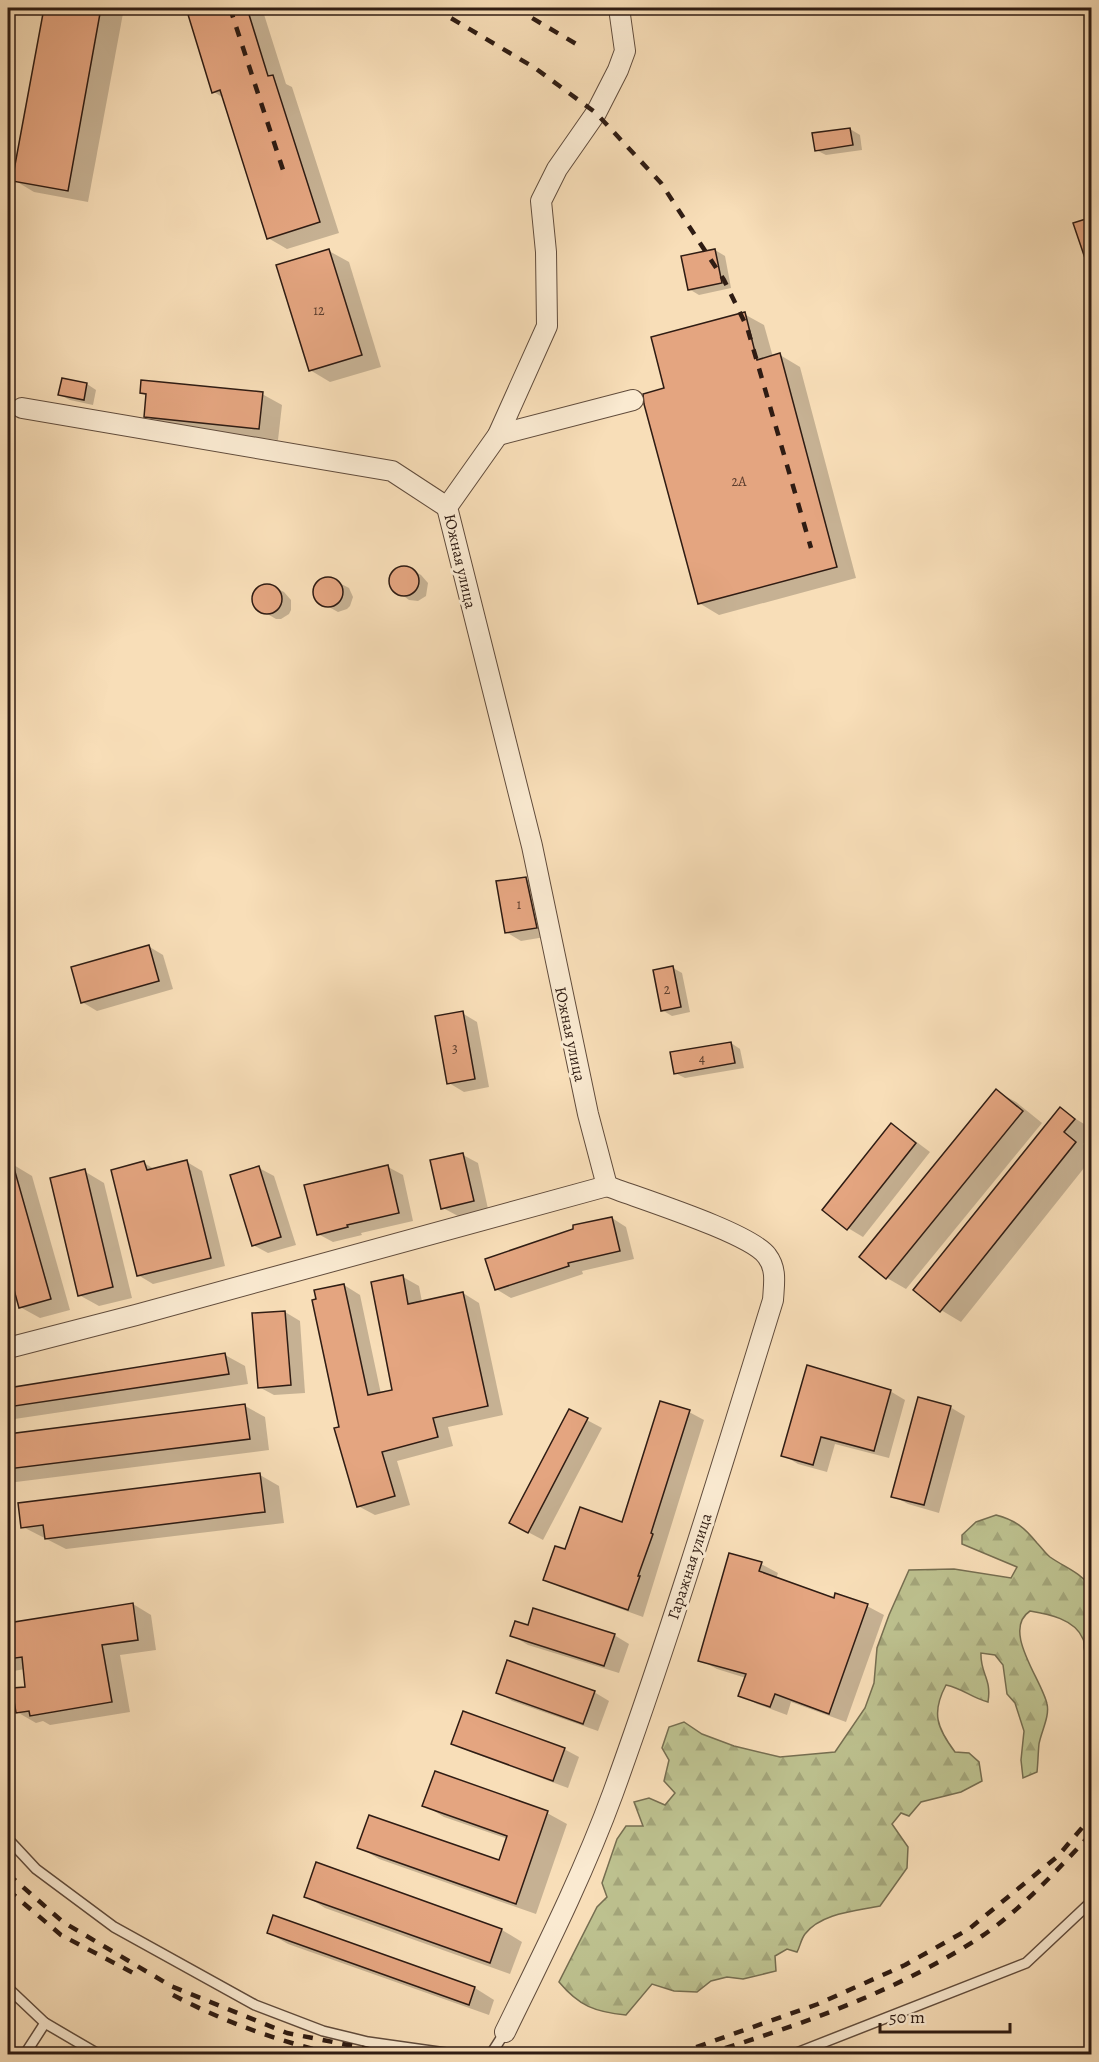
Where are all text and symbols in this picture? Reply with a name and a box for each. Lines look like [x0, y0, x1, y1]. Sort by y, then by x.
house number: 12 [313, 301, 325, 320]
house number: 2А [732, 472, 747, 491]
street label: Южная улица [438, 512, 482, 611]
house number: 1 [517, 895, 522, 914]
house number: 2 [664, 980, 671, 999]
street label: Южная улица [549, 985, 591, 1084]
house number: 3 [452, 1039, 458, 1058]
house number: 4 [699, 1049, 705, 1068]
street label: Гаражная улица [662, 1510, 718, 1622]
scale bar [880, 1996, 1010, 2034]
text: 50 m [889, 2005, 925, 2029]

